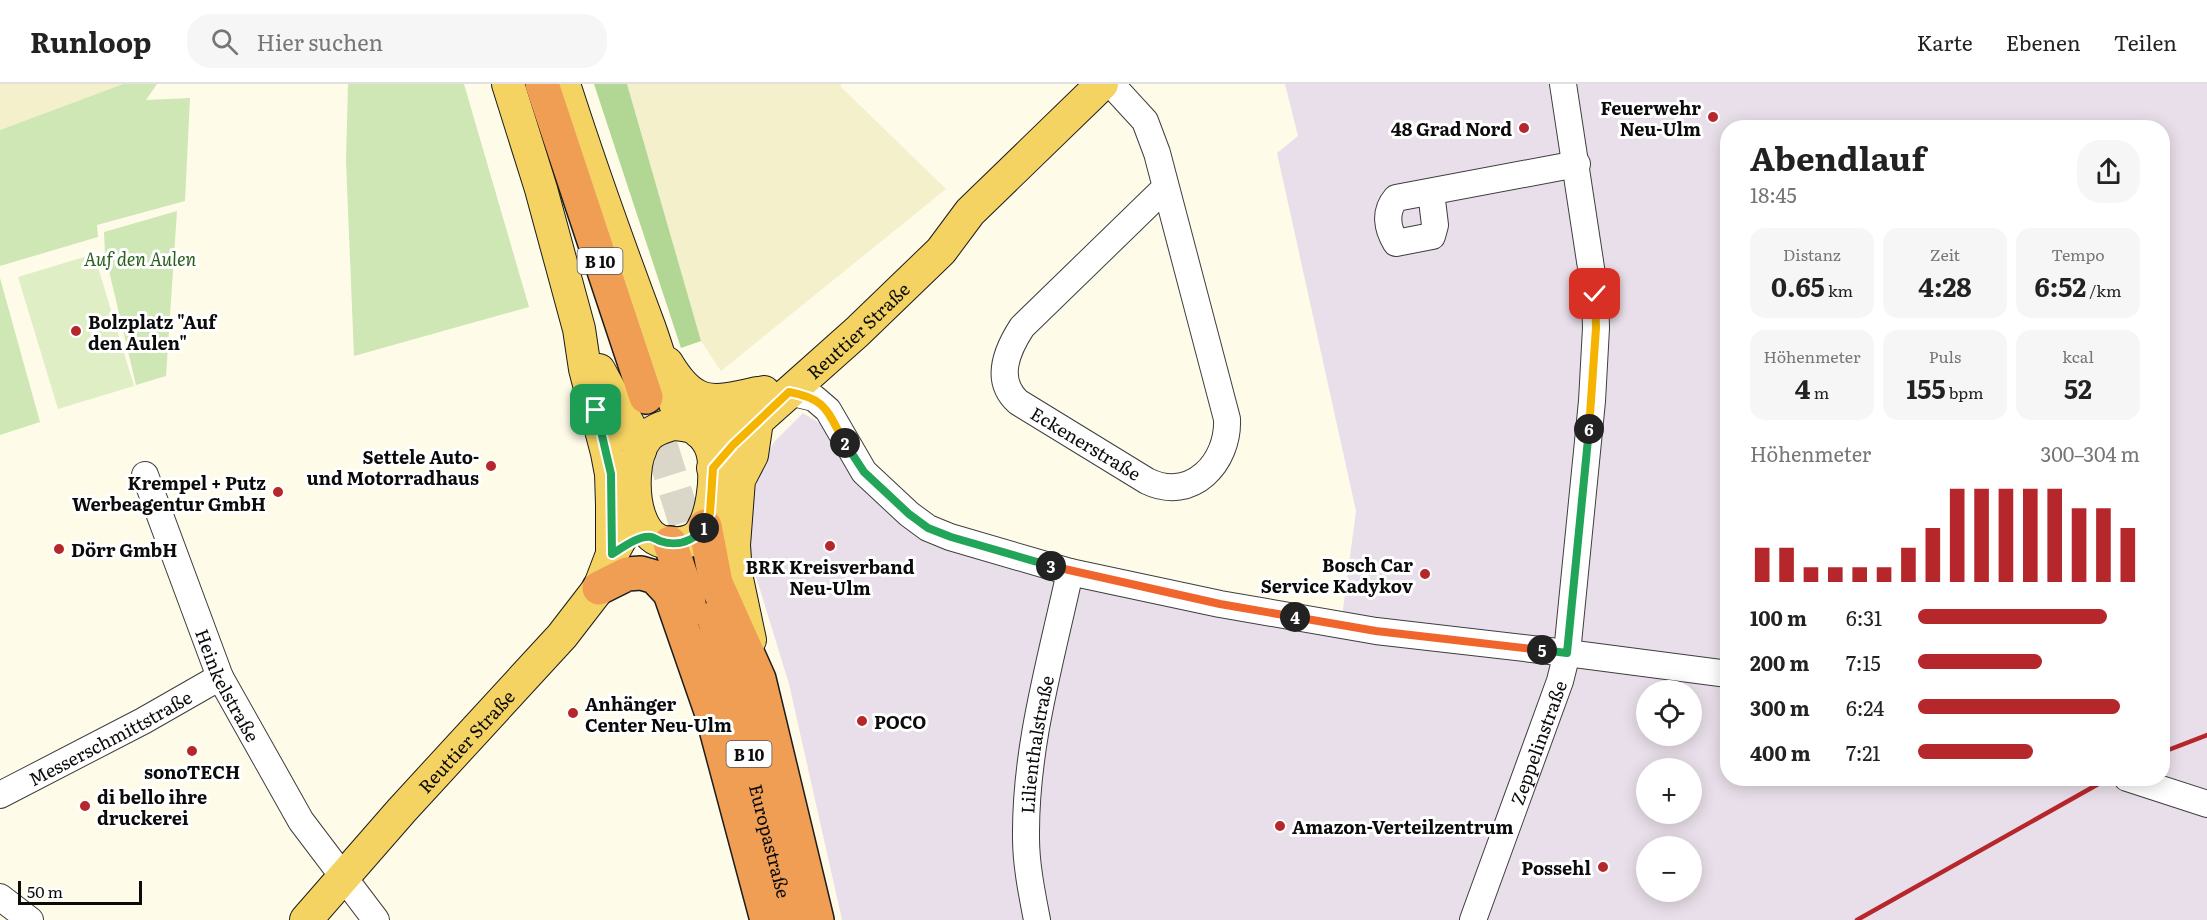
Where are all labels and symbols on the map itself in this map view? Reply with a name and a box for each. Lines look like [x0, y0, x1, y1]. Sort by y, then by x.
place label: Feuerwehr Neu-Ulm [1601, 94, 1701, 142]
marker: Feuerwehr Neu-Ulm [1706, 110, 1720, 124]
place label: 48 Grad Nord [1391, 115, 1512, 142]
marker: 48 Grad Nord [1517, 121, 1531, 135]
park label: Auf den Aulen [84, 245, 197, 272]
road number: B 10 [578, 248, 622, 274]
pin [1569, 268, 1620, 319]
street label: Reuttier Straße [800, 275, 915, 385]
place label: Bolzplatz "Auf den Aulen" [88, 308, 218, 356]
marker: Bolzplatz "Auf den Aulen" [69, 324, 83, 338]
pin [570, 384, 621, 435]
street label: Eckenerstraße [1026, 399, 1146, 487]
pin: 6 [1574, 414, 1604, 444]
pin: 2 [830, 428, 860, 458]
place label: Settele Auto- und Motorradhaus [306, 443, 479, 491]
marker: Settele Auto- und Motorradhaus [484, 459, 498, 473]
place label: Krempel + Putz Werbeagentur GmbH [72, 469, 266, 517]
marker: Krempel + Putz Werbeagentur GmbH [271, 485, 285, 499]
pin: 1 [689, 513, 719, 543]
place label: Dörr GmbH [71, 536, 177, 563]
marker: BRK Kreisverband Neu-Ulm [823, 539, 837, 553]
marker: Dörr GmbH [52, 542, 66, 556]
pin: 3 [1036, 551, 1066, 581]
place label: Bosch Car Service Kadykov [1261, 551, 1414, 599]
place label: BRK Kreisverband Neu-Ulm [745, 553, 915, 601]
marker: Bosch Car Service Kadykov [1418, 567, 1432, 581]
pin: 4 [1280, 602, 1310, 632]
street label: Heinkelstraße [190, 625, 267, 746]
pin: 5 [1527, 635, 1557, 665]
street label: Lilienthalstraße [1013, 673, 1060, 814]
street label: Zeppelinstraße [1503, 676, 1573, 808]
street label: Messerschmittstraße [23, 683, 196, 792]
street label: Reuttier Straße [411, 683, 520, 798]
place label: Anhänger Center Neu-Ulm [585, 690, 732, 738]
marker: Anhänger Center Neu-Ulm [566, 706, 580, 720]
place label: POCO [874, 708, 926, 735]
marker: POCO [855, 714, 869, 728]
road number: B 10 [726, 741, 771, 767]
marker: sonoTECH [185, 744, 199, 758]
place label: sonoTECH [144, 758, 240, 785]
street label: Europastraße [743, 781, 798, 901]
place label: di bello ihre druckerei [97, 783, 207, 831]
marker: di bello ihre druckerei [78, 799, 92, 813]
place label: Amazon-Verteilzentrum [1292, 813, 1514, 840]
marker: Amazon-Verteilzentrum [1273, 819, 1287, 833]
place label: Possehl [1521, 854, 1591, 881]
marker: Possehl [1596, 860, 1610, 874]
scale bar [18, 878, 142, 906]

